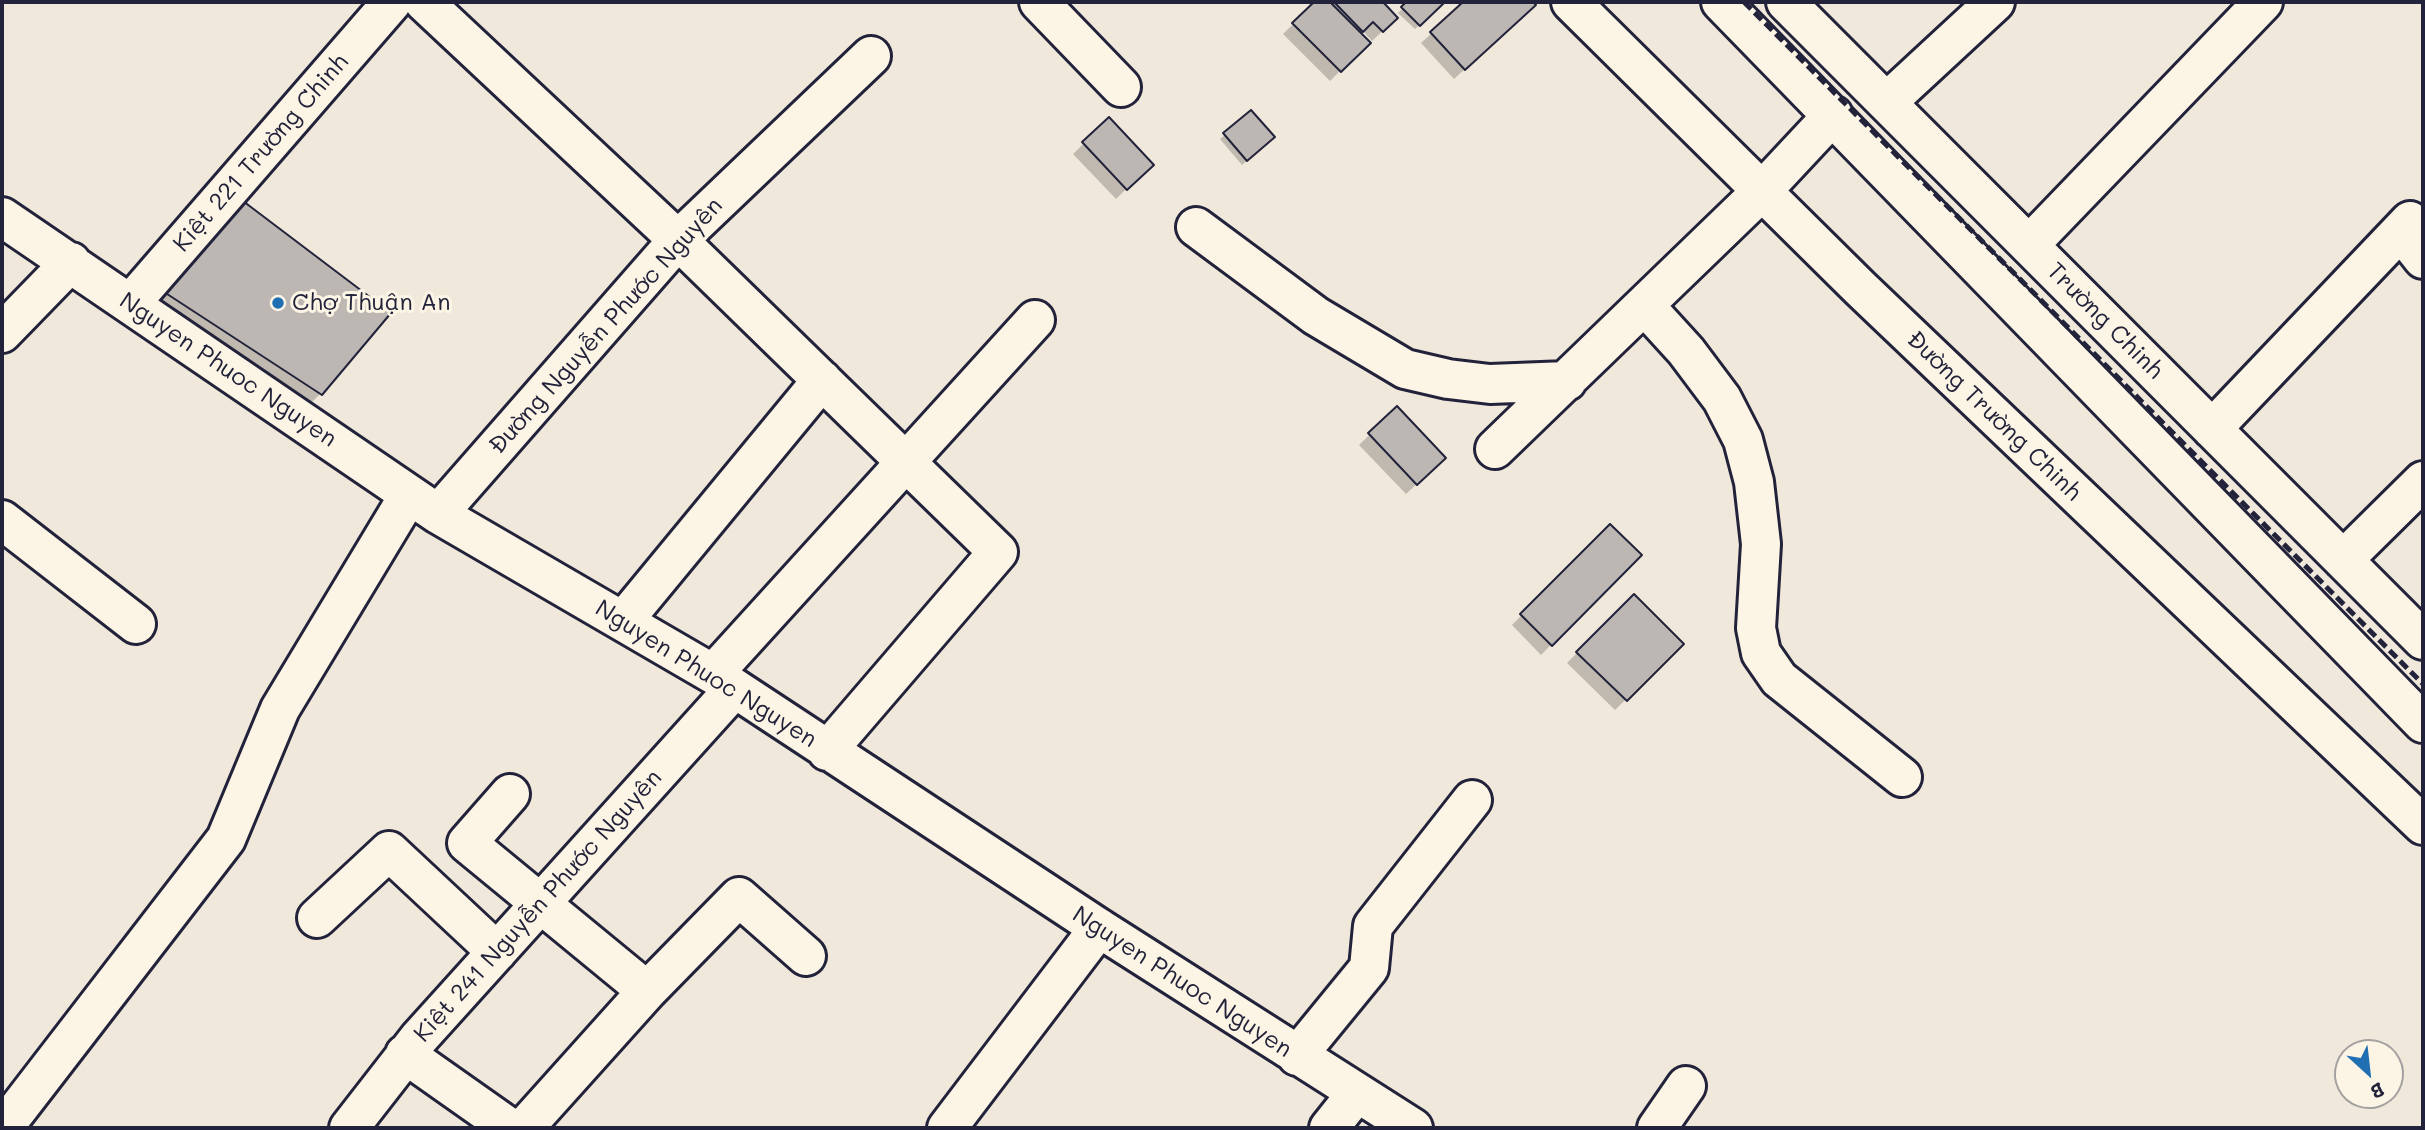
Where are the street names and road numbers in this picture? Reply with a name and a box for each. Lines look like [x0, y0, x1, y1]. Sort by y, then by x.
street label: Kiệt 221 Trường Chinh [167, 48, 355, 258]
street label: Đường Nguyễn Phước Nguyên [483, 192, 729, 460]
street label: Trường Chinh [2041, 257, 2169, 385]
street label: Nguyen Phuoc Nguyen [114, 287, 342, 453]
street label: Đường Trường Chinh [1901, 325, 2087, 507]
street label: Nguyen Phuoc Nguyen [590, 594, 822, 754]
street label: Kiệt 241 Nguyễn Phước Nguyên [408, 764, 668, 1048]
street label: Nguyen Phuoc Nguyen [1067, 900, 1297, 1064]

